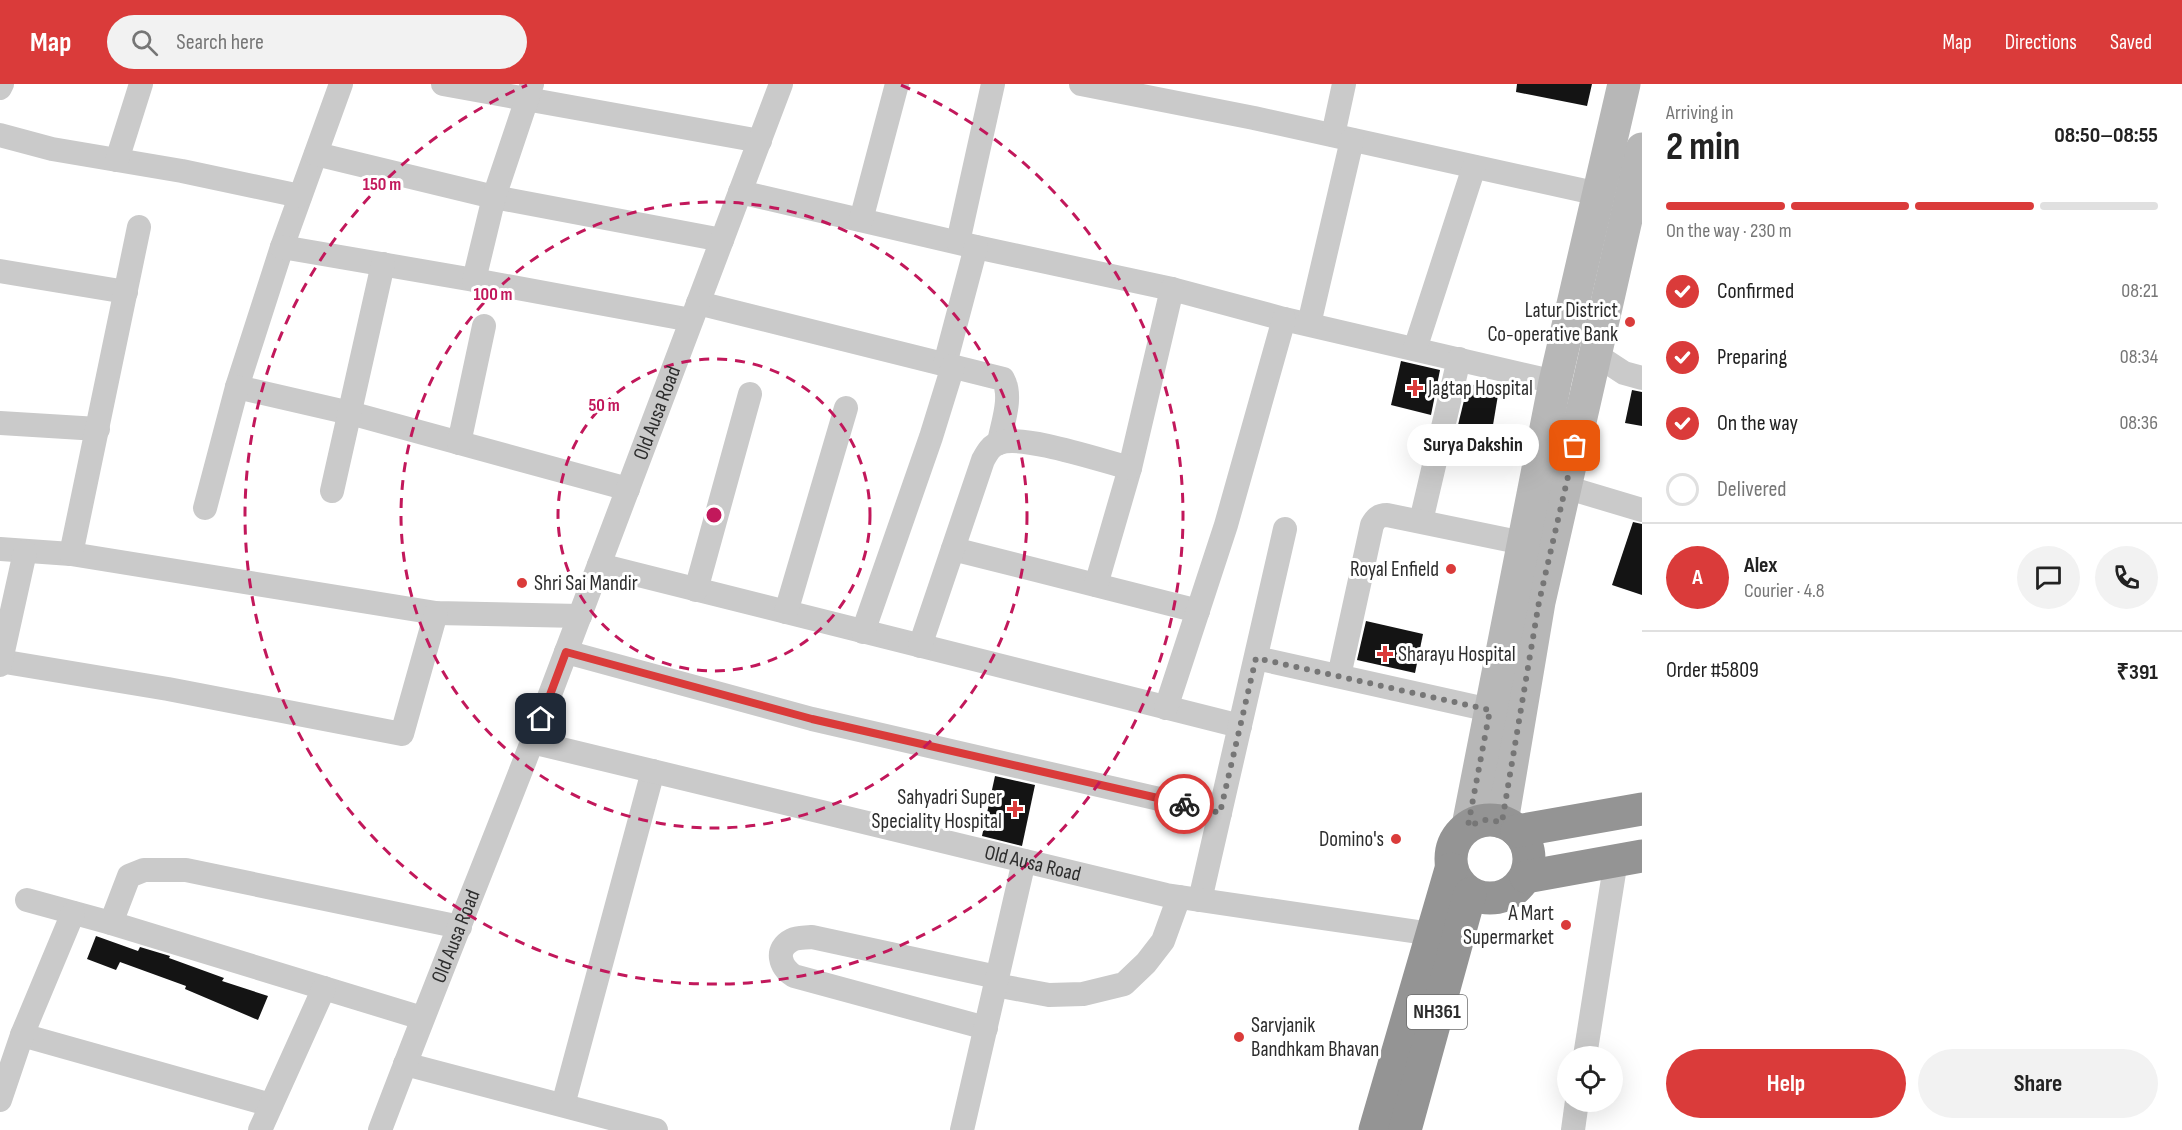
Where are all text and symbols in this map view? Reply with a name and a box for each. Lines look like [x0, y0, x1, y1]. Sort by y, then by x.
search box [107, 15, 527, 69]
text: Map [30, 26, 71, 59]
icon: search [128, 26, 161, 59]
text: Search here [176, 29, 264, 56]
text: Map [1942, 30, 1972, 55]
text: Directions [2005, 30, 2077, 55]
text: Saved [2110, 30, 2152, 55]
text: Arriving in [1666, 101, 1734, 125]
text: 08:50–08:55 [2054, 122, 2158, 149]
text: 2 min [1666, 124, 1740, 171]
text: 150 m [363, 174, 401, 195]
text: On the way · 230 m [1666, 219, 1792, 243]
icon: check [1666, 275, 1699, 308]
text: Confirmed [1717, 278, 1794, 305]
text: 08:21 [2121, 279, 2158, 303]
text: 100 m [474, 284, 513, 305]
place label: Latur District Co-operative Bank [1487, 298, 1618, 347]
marker: Latur District Co-operative Bank [1623, 315, 1637, 329]
icon: check [1666, 341, 1699, 374]
text: Preparing [1717, 344, 1787, 371]
text: 08:34 [2120, 345, 2158, 369]
street label: Old Ausa Road [628, 362, 686, 463]
place label: Jagtap Hospital [1427, 376, 1533, 401]
marker: Jagtap Hospital [1406, 379, 1424, 397]
text: 50 m [588, 395, 620, 416]
icon: check [1666, 407, 1699, 440]
text: On the way [1717, 410, 1798, 437]
text: 08:36 [2119, 411, 2158, 435]
pin [1549, 420, 1600, 471]
callout: Surya Dakshin [1407, 425, 1539, 467]
icon: bag [1558, 429, 1591, 462]
text: Surya Dakshin [1423, 433, 1523, 457]
text: Delivered [1717, 476, 1786, 503]
centre of rings [704, 505, 724, 525]
button: chat [2017, 546, 2080, 609]
button: phone [2095, 546, 2158, 609]
text: Alex [1744, 552, 1777, 579]
place label: Royal Enfield [1350, 557, 1439, 582]
marker: Royal Enfield [1444, 562, 1458, 576]
text: A [1692, 564, 1703, 591]
place label: Shri Sai Mandir [534, 571, 638, 596]
marker: Shri Sai Mandir [515, 576, 529, 590]
text: Courier · 4.8 [1744, 579, 1825, 603]
place label: Sharayu Hospital [1398, 642, 1516, 667]
marker: Sharayu Hospital [1376, 645, 1394, 663]
text: Order #5809 [1666, 657, 1759, 684]
text: ₹391 [2117, 659, 2158, 686]
pin [515, 693, 566, 744]
icon: home [524, 702, 557, 735]
courier [1154, 774, 1214, 834]
place label: Sahyadri Super Speciality Hospital [872, 785, 1002, 834]
icon: bike [1168, 788, 1201, 821]
marker: Sahyadri Super Speciality Hospital [1006, 800, 1024, 818]
place label: Domino's [1319, 827, 1384, 852]
marker: Domino's [1389, 832, 1403, 846]
street label: Old Ausa Road [982, 839, 1084, 887]
street label: Old Ausa Road [426, 886, 485, 986]
place label: A Mart Supermarket [1463, 901, 1554, 950]
marker: A Mart Supermarket [1559, 918, 1573, 932]
road number: NH361 [1407, 995, 1467, 1029]
place label: Sarvjanik Bandhkam Bhavan [1251, 1013, 1379, 1062]
marker: Sarvjanik Bandhkam Bhavan [1232, 1030, 1246, 1044]
map controls [1557, 1046, 1623, 1112]
button: locate [1557, 1046, 1623, 1112]
button: Help [1666, 1049, 1906, 1118]
button: Share [1918, 1049, 2158, 1118]

